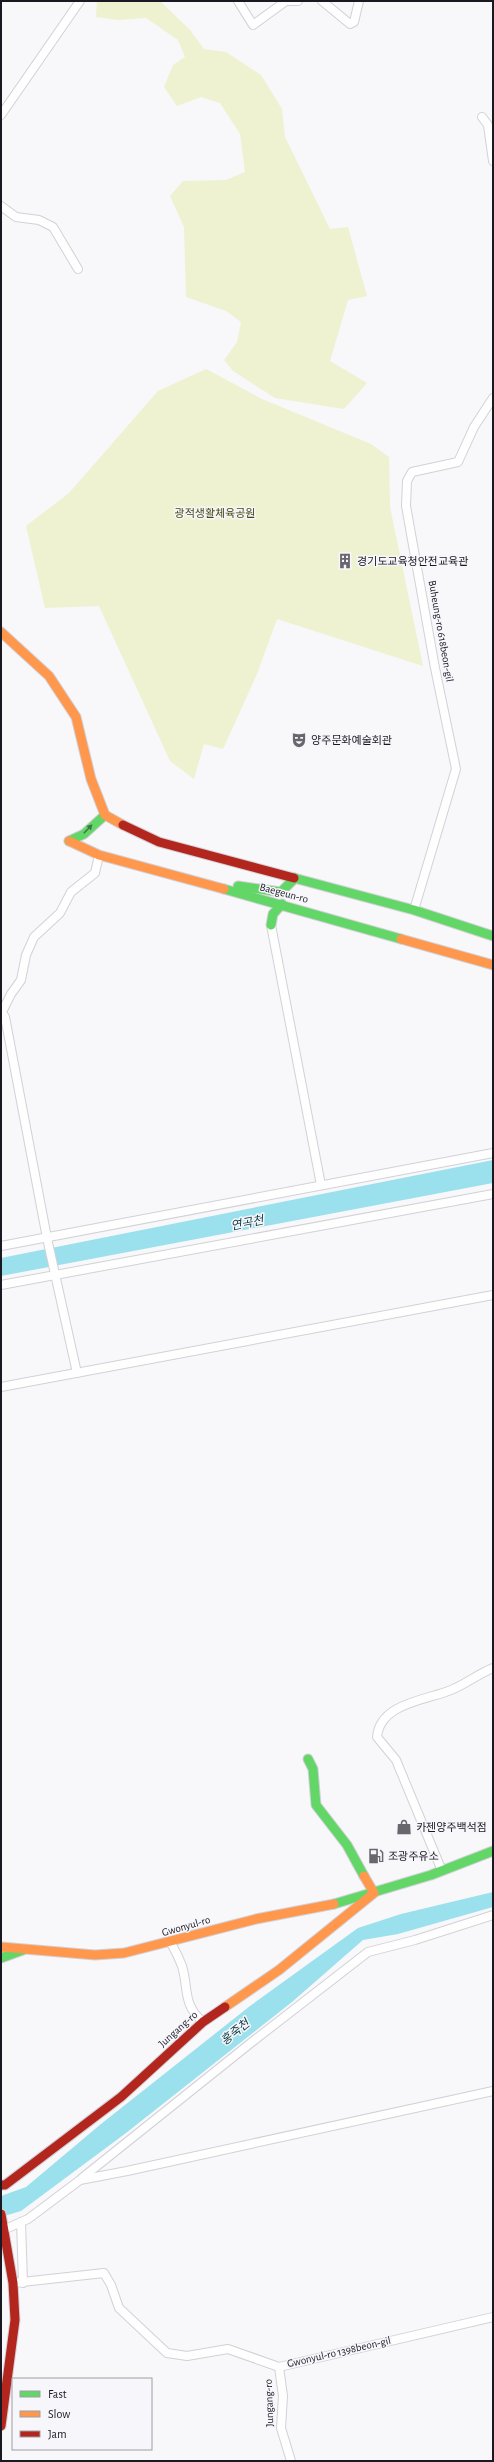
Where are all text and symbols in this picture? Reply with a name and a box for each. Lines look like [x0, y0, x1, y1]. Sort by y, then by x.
park label: 광적생활체육공원 [175, 508, 255, 519]
building icon: 경기도교육청안전교육관 [336, 552, 354, 570]
place label: 경기도교육청안전교육관 [357, 556, 468, 567]
street label: Buheung-ro 618beon-gil [427, 579, 455, 683]
theatre icon: 양주문화예술회관 [290, 731, 308, 749]
place label: 양주문화예술회관 [311, 735, 392, 746]
one-way arrow [83, 824, 93, 834]
street label: Baegeun-ro [258, 881, 310, 905]
water label: 연곡천 [230, 1214, 266, 1232]
shop icon: 카젠양주백석점 [395, 1818, 413, 1836]
place label: 카젠양주백석점 [416, 1822, 487, 1833]
fuel station icon: 조광주유소 [367, 1847, 385, 1865]
place label: 조광주유소 [388, 1851, 439, 1862]
street label: Gwonyul-ro [161, 1914, 211, 1938]
street label: Jungang-ro [156, 2009, 200, 2049]
water label: 홍죽천 [218, 2015, 253, 2047]
street label: Gwonyul-ro 1398beon-gil [286, 2335, 392, 2369]
legend [12, 2378, 152, 2450]
street label: Jungang-ro [263, 2379, 275, 2427]
text: Fast [48, 2388, 67, 2400]
text: Slow [48, 2408, 70, 2420]
text: Jam [48, 2428, 67, 2440]

